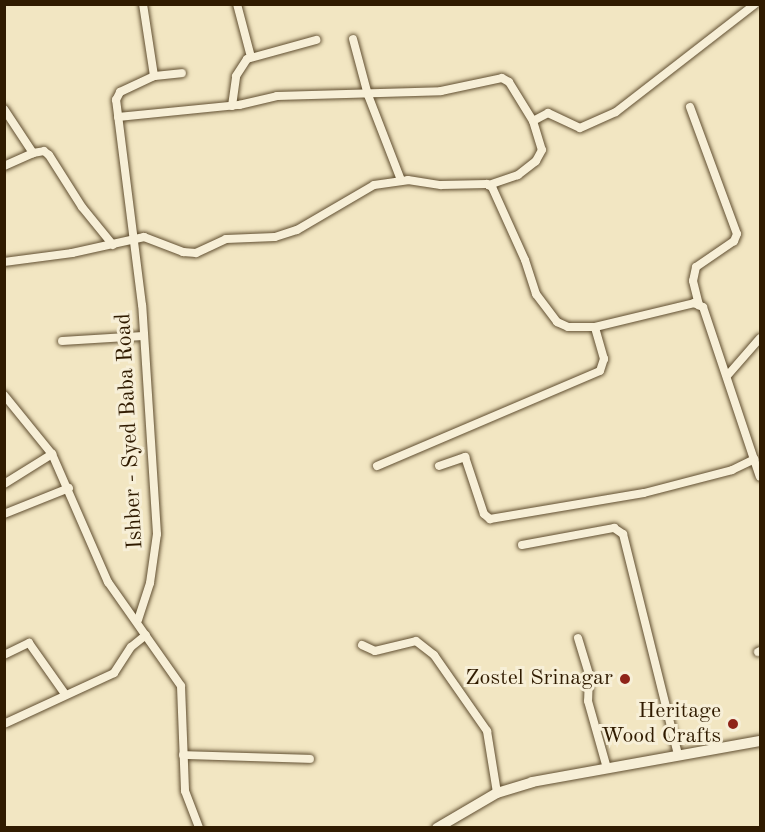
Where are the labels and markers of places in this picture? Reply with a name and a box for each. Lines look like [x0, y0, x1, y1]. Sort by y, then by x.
place label: Zostel Srinagar [465, 666, 613, 692]
marker: Zostel Srinagar [618, 672, 632, 686]
place label: Heritage Wood Crafts [601, 698, 721, 750]
marker: Heritage Wood Crafts [726, 717, 740, 731]

